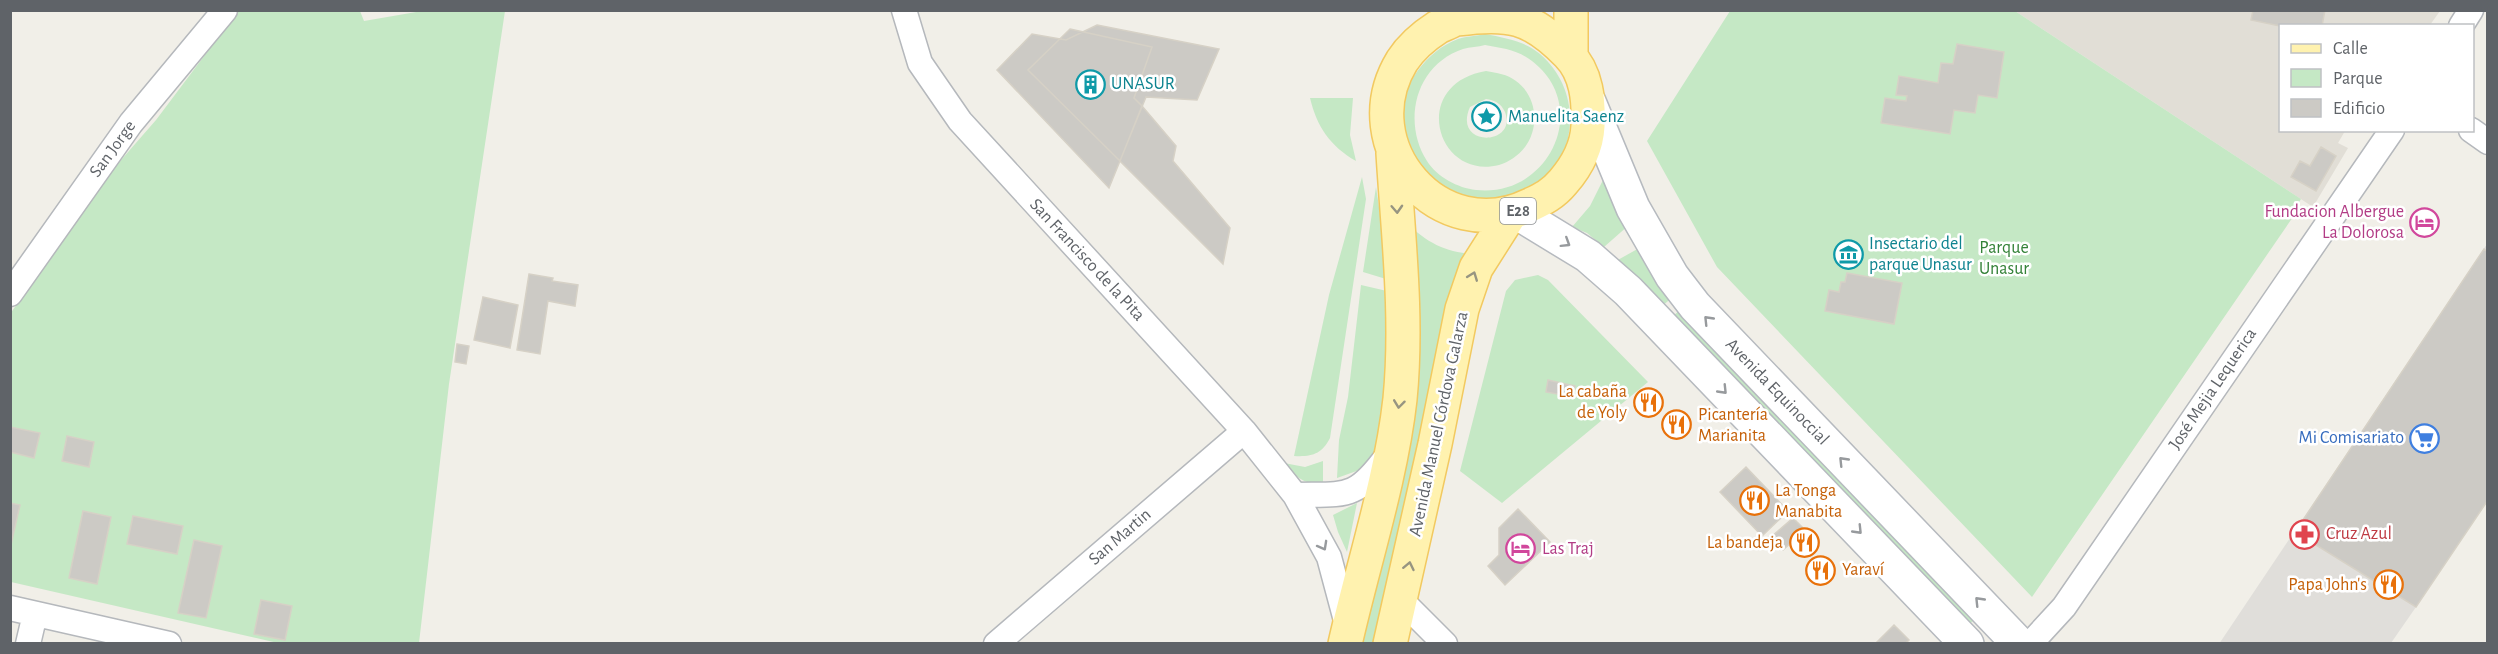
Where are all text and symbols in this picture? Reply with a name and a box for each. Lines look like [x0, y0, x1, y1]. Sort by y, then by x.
legend [2279, 24, 2474, 132]
text: Calle [2333, 40, 2368, 58]
building icon: UNASUR [1074, 68, 1106, 100]
text: Parque [2333, 70, 2382, 88]
place label: UNASUR [1111, 75, 1175, 93]
text: Edificio [2333, 100, 2385, 118]
place icon: Manuelita Saenz [1471, 101, 1503, 133]
place label: Manuelita Saenz [1508, 108, 1624, 126]
street label: San Jorge [87, 117, 139, 181]
street label: San Francisco de la Pita [1026, 196, 1148, 324]
road number: E28 [1500, 198, 1536, 224]
place label: Fundacion Albergue La Dolorosa [2264, 203, 2404, 242]
one-way arrow [1390, 205, 1403, 214]
hotel icon: Fundacion Albergue La Dolorosa [2409, 206, 2441, 238]
one-way arrow [1560, 235, 1570, 247]
place label: Insectario del parque Unasur [1869, 235, 1972, 274]
museum icon: Insectario del parque Unasur [1832, 238, 1864, 270]
park label: Parque Unasur [1979, 239, 2029, 278]
one-way arrow [1466, 271, 1479, 282]
street label: Avenida Manuel Córdova Galarza [1406, 310, 1472, 538]
one-way arrow [1704, 317, 1715, 327]
street label: José Mejia Lequerica [2166, 325, 2260, 453]
street label: Avenida Equinoccial [1722, 335, 1832, 449]
place label: La cabaña de Yoly [1558, 383, 1627, 422]
one-way arrow [1716, 383, 1727, 393]
restaurant icon: La cabaña de Yoly [1632, 386, 1664, 418]
one-way arrow [1393, 399, 1405, 409]
place label: Picantería Marianita [1698, 406, 1768, 445]
restaurant icon: Picantería Marianita [1661, 409, 1693, 441]
supermarket icon: Mi Comisariato [2409, 422, 2441, 454]
place label: Mi Comisariato [2298, 429, 2404, 447]
one-way arrow [1840, 457, 1851, 468]
place label: La Tonga Manabita [1775, 482, 1842, 521]
restaurant icon: La Tonga Manabita [1738, 485, 1770, 517]
street label: San Martin [1085, 505, 1155, 569]
pharmacy icon: Cruz Azul [2289, 518, 2321, 550]
one-way arrow [1851, 523, 1862, 534]
place label: Cruz Azul [2326, 525, 2392, 543]
restaurant icon: La bandeja [1788, 527, 1820, 559]
hotel icon: Las Traj [1505, 533, 1537, 565]
place label: La bandeja [1707, 534, 1783, 552]
one-way arrow [1316, 540, 1327, 550]
place label: Las Traj [1542, 540, 1594, 558]
restaurant icon: Yaraví [1805, 554, 1837, 586]
one-way arrow [1402, 561, 1415, 571]
place label: Yaraví [1842, 561, 1885, 579]
restaurant icon: Papa John's [2372, 569, 2404, 601]
place label: Papa John's [2288, 576, 2367, 594]
one-way arrow [1975, 598, 1986, 609]

